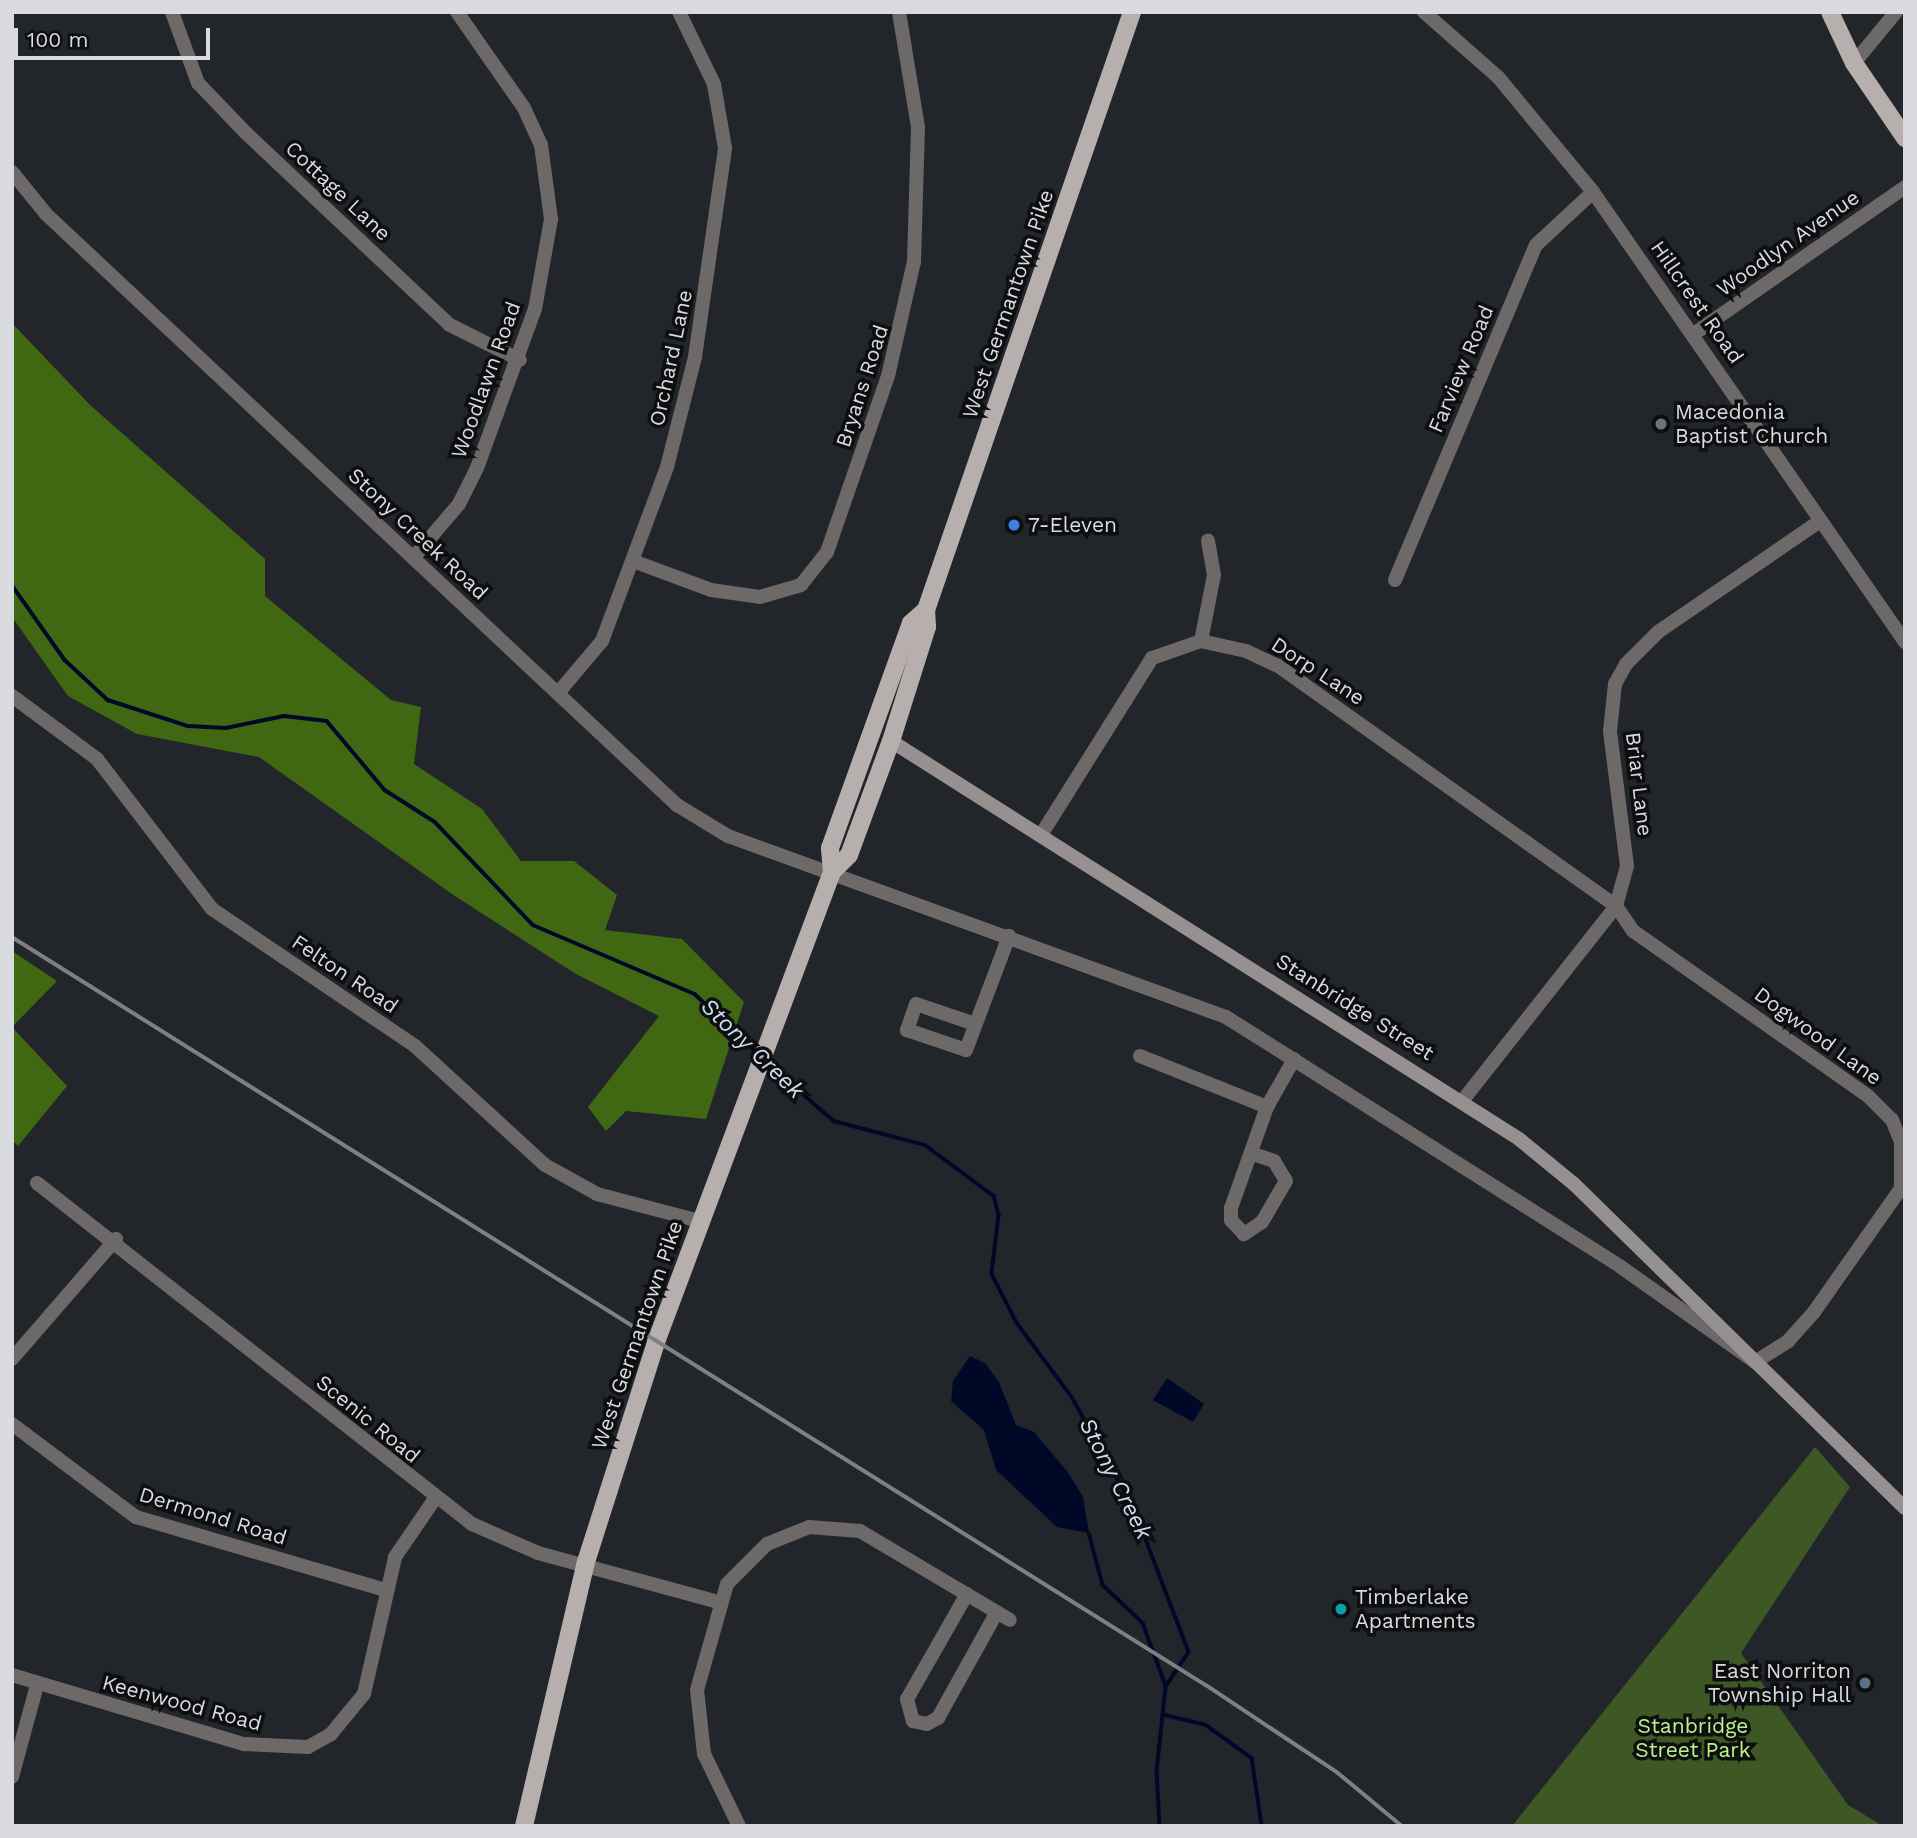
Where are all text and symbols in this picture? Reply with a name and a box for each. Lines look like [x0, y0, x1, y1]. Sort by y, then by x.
scale bar [18, 14, 214, 58]
text: 100 m [27, 27, 89, 52]
street label: Cottage Lane [280, 136, 396, 246]
street label: Woodlyn Avenue [1712, 184, 1864, 302]
street label: West Germantown Pike [957, 186, 1059, 422]
street label: Hillcrest Road [1645, 236, 1749, 368]
street label: Orchard Lane [644, 288, 698, 428]
street label: Woodlawn Road [446, 298, 526, 462]
street label: Farview Road [1423, 301, 1499, 437]
street label: Bryans Road [830, 322, 894, 450]
place label: Macedonia Baptist Church [1675, 399, 1828, 449]
marker: Macedonia Baptist Church [1653, 416, 1669, 432]
street label: Stony Creek Road [343, 462, 493, 606]
place label: 7-Eleven [1028, 512, 1117, 538]
marker: 7-Eleven [1006, 517, 1022, 533]
street label: Dorp Lane [1267, 632, 1369, 710]
street label: Briar Lane [1620, 730, 1658, 838]
street label: Felton Road [287, 929, 403, 1019]
street label: Stanbridge Street [1271, 948, 1439, 1066]
street label: Dogwood Lane [1750, 981, 1886, 1091]
water label: Stony Creek [694, 993, 810, 1105]
street label: West Germantown Pike [586, 1217, 688, 1453]
street label: Scenic Road [311, 1370, 425, 1468]
water label: Stony Creek [1072, 1413, 1158, 1545]
street label: Dermond Road [136, 1482, 290, 1550]
place label: Timberlake Apartments [1355, 1584, 1475, 1634]
marker: Timberlake Apartments [1333, 1601, 1349, 1617]
place label: East Norriton Township Hall [1708, 1658, 1851, 1708]
street label: Keenwood Road [100, 1670, 264, 1736]
marker: East Norriton Township Hall [1857, 1675, 1873, 1691]
park label: Stanbridge Street Park [1635, 1713, 1751, 1763]

